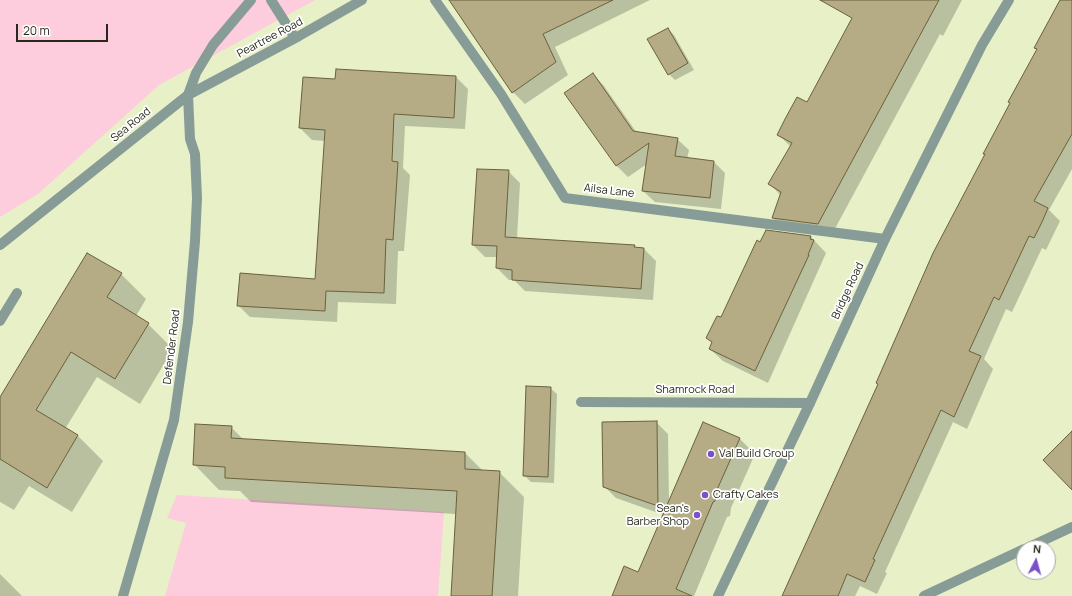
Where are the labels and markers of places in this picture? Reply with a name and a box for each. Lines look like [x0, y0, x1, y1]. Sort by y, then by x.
place label: Val Build Group [719, 447, 794, 461]
marker: Val Build Group [706, 449, 716, 459]
place label: Crafty Cakes [713, 488, 778, 502]
marker: Crafty Cakes [700, 490, 710, 500]
place label: Sean's Barber Shop [627, 502, 689, 528]
marker: Sean's Barber Shop [692, 510, 702, 520]

